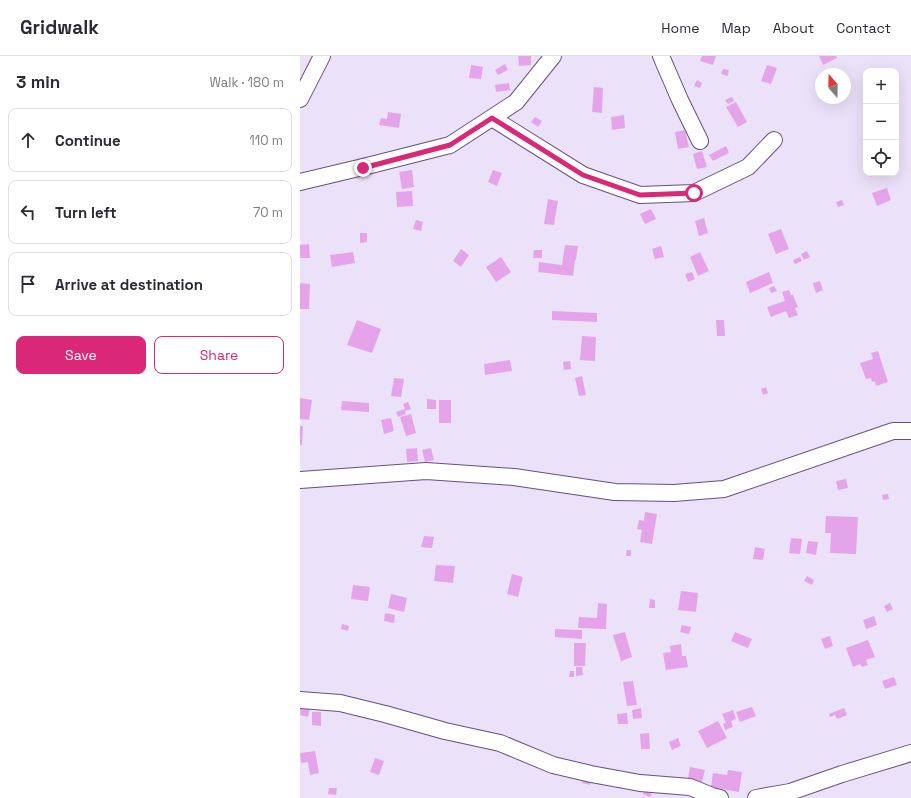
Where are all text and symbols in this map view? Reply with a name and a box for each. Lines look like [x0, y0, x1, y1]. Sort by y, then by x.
text: Gridwalk [20, 15, 99, 40]
text: Home [661, 19, 699, 37]
text: Map [721, 19, 751, 37]
text: About [773, 19, 814, 37]
text: Contact [836, 19, 891, 37]
north arrow [815, 68, 851, 104]
map controls [863, 68, 899, 176]
button: + [863, 68, 899, 104]
text: 3 min [16, 71, 60, 93]
text: Walk · 180 m [210, 74, 284, 91]
button: − [863, 104, 899, 140]
icon: ahead [17, 129, 39, 151]
text: Continue [55, 131, 121, 150]
text: 110 m [249, 132, 283, 149]
button: locate [863, 140, 899, 176]
route end [354, 159, 372, 177]
route start [685, 184, 703, 202]
icon: left [17, 201, 39, 223]
text: Turn left [55, 203, 117, 222]
text: 70 m [253, 204, 283, 221]
icon: arrive [17, 273, 39, 295]
text: Arrive at destination [55, 275, 203, 294]
button: Save [16, 336, 146, 374]
button: Share [154, 336, 284, 374]

